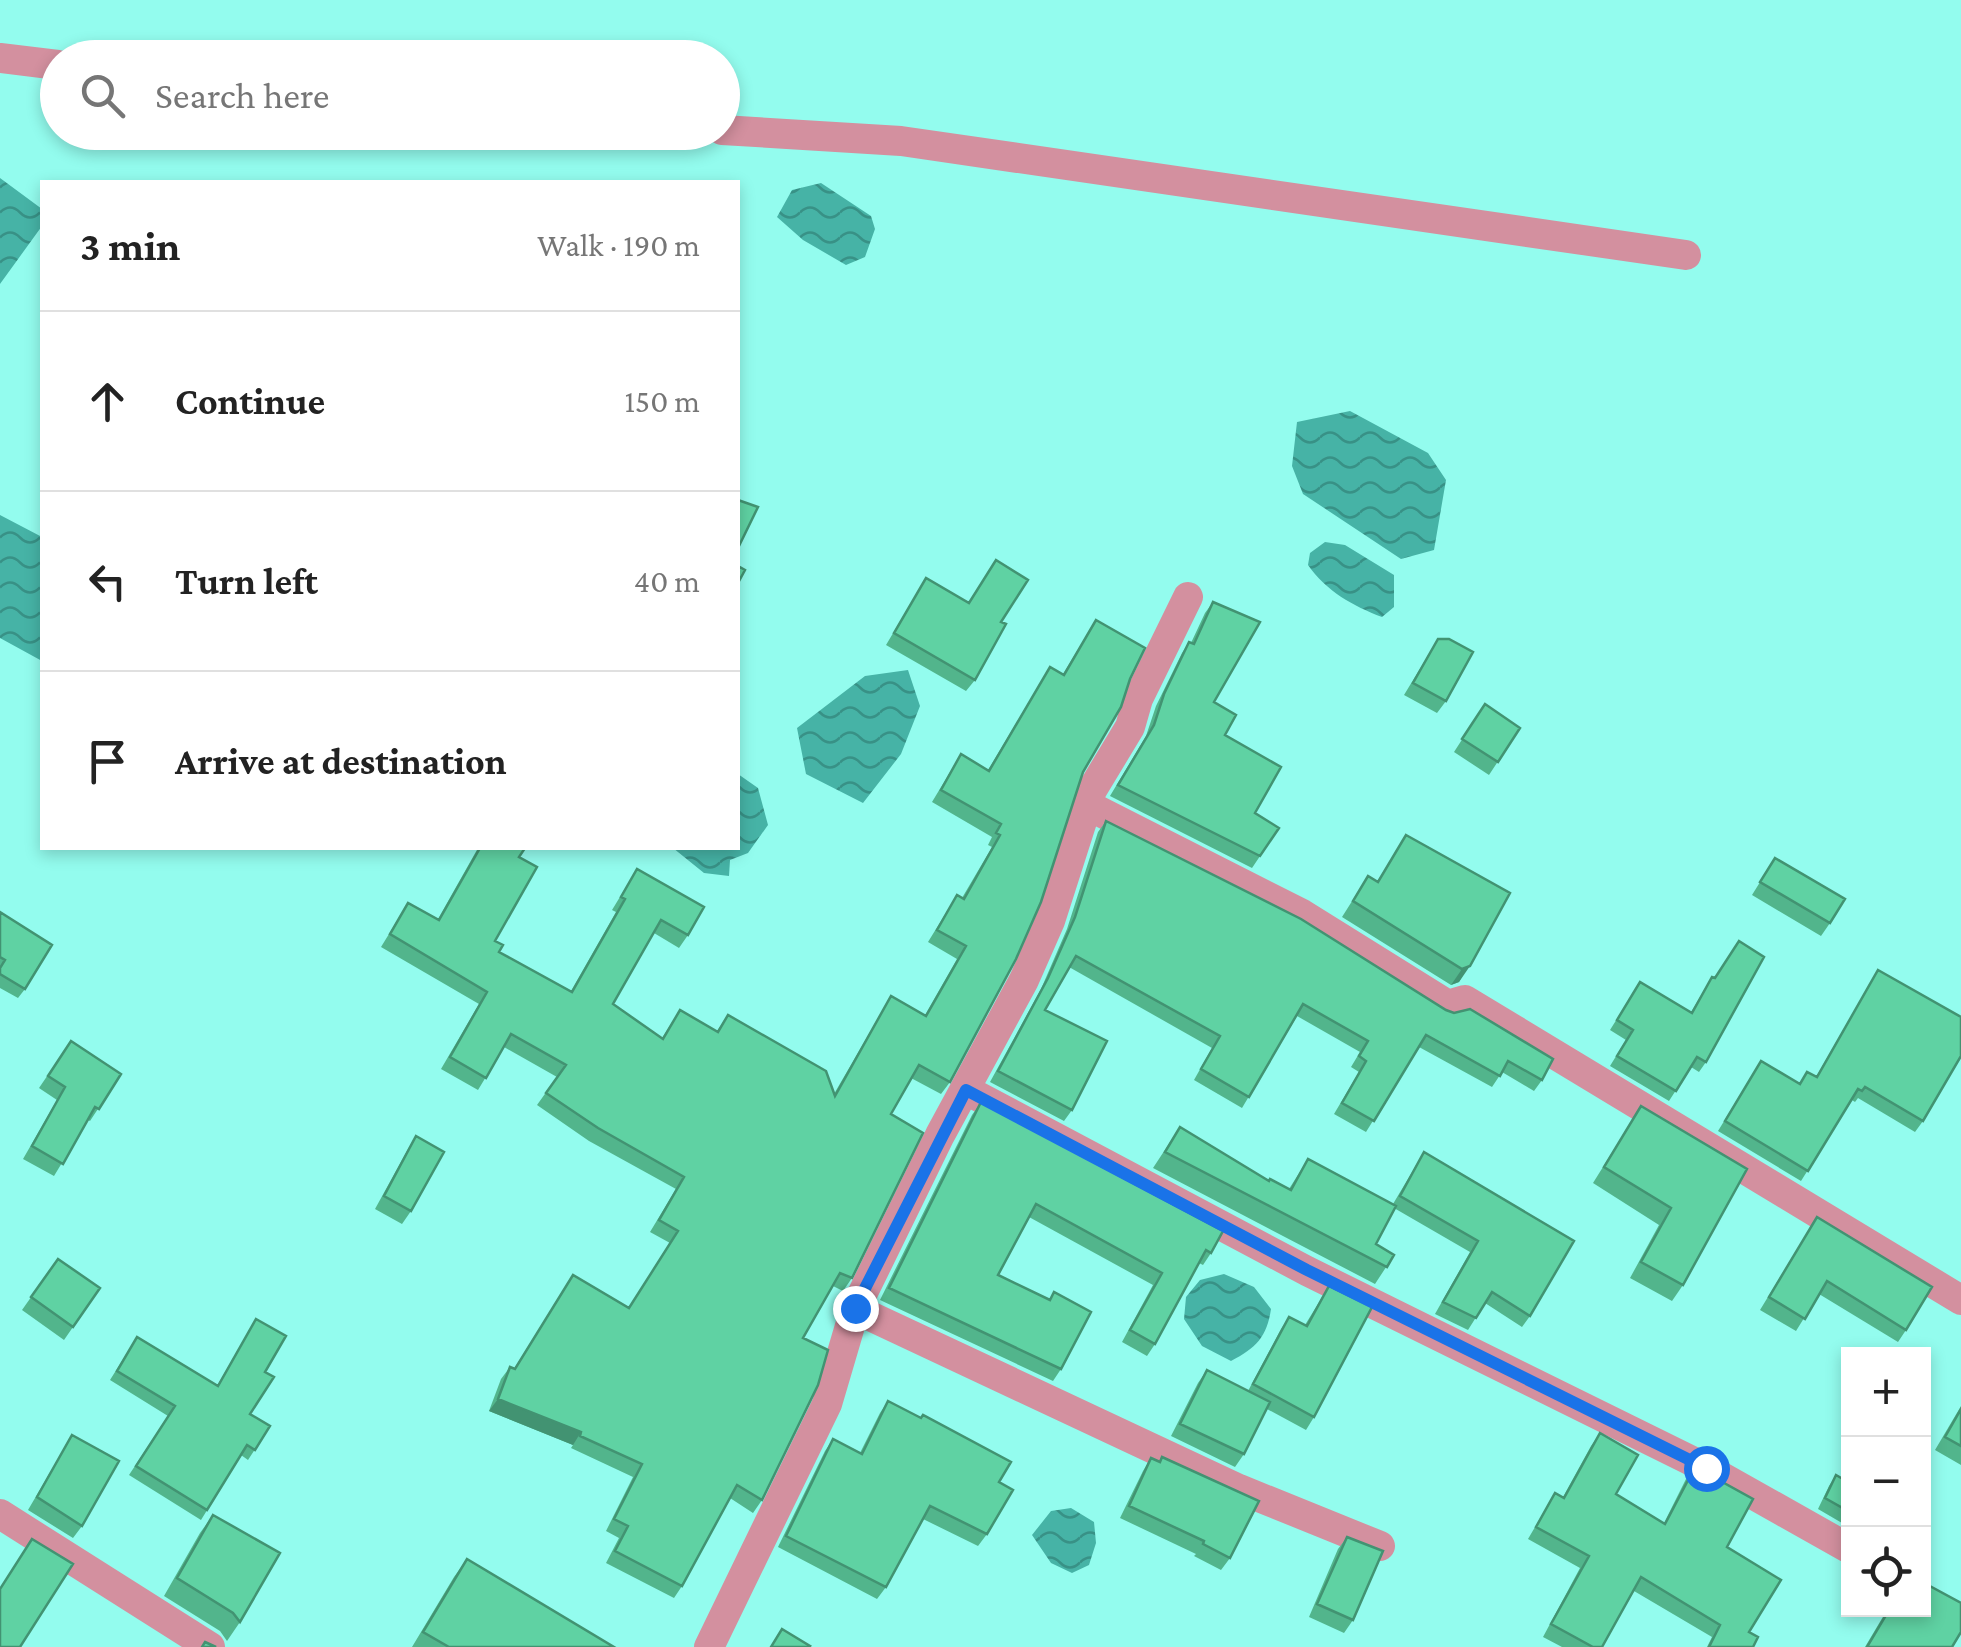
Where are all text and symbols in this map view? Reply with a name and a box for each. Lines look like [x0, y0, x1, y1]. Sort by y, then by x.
search box [40, 40, 740, 150]
icon: search [75, 68, 130, 123]
text: Search here [155, 74, 329, 116]
text: 3 min [80, 222, 180, 269]
text: Walk · 190 m [537, 227, 700, 263]
icon: ahead [80, 374, 135, 429]
text: Continue [175, 380, 325, 422]
text: 150 m [624, 383, 700, 419]
icon: left [80, 554, 135, 609]
text: Turn left [175, 560, 318, 602]
text: 40 m [634, 563, 700, 599]
icon: arrive [80, 734, 135, 789]
text: Arrive at destination [175, 740, 507, 782]
route end [833, 1286, 879, 1332]
map controls [1841, 1347, 1931, 1617]
button: + [1841, 1347, 1931, 1437]
button: − [1841, 1437, 1931, 1527]
route start [1684, 1446, 1730, 1492]
button: locate [1841, 1527, 1931, 1617]

